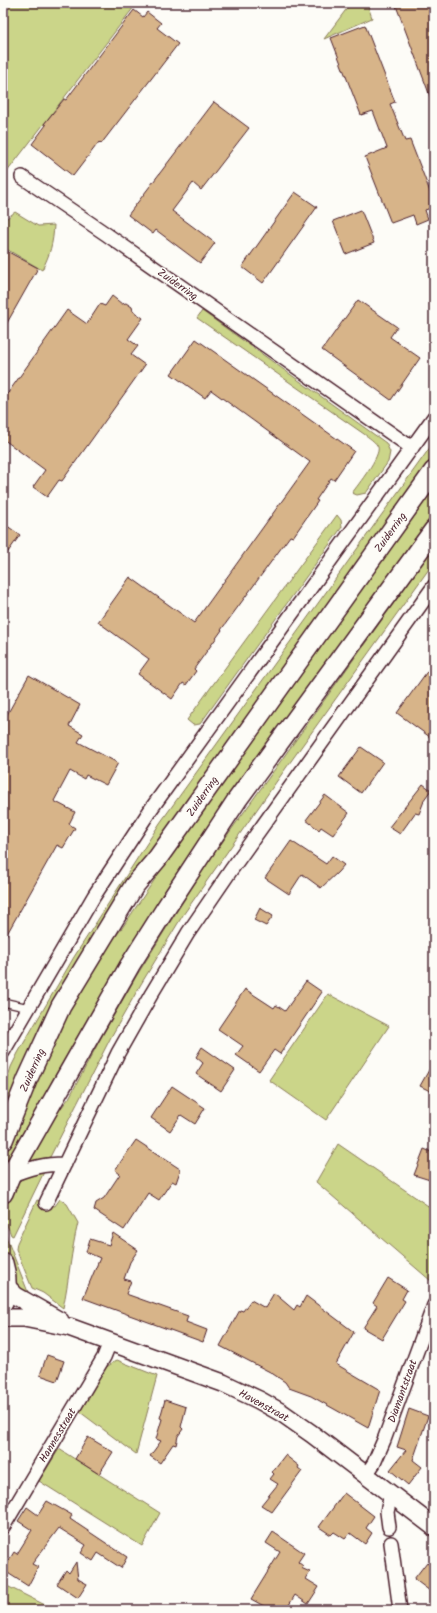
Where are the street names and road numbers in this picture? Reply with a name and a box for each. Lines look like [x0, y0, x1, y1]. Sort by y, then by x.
street label: Zuiderring [153, 264, 201, 305]
street label: Zuiderring [370, 509, 412, 557]
street label: Zuiderring [182, 773, 223, 821]
street label: Zuiderring [15, 1046, 51, 1095]
street label: Diamantstraat [383, 1357, 423, 1425]
street label: Havenstraat [235, 1385, 293, 1427]
street label: Hannesstraat [34, 1404, 82, 1466]

